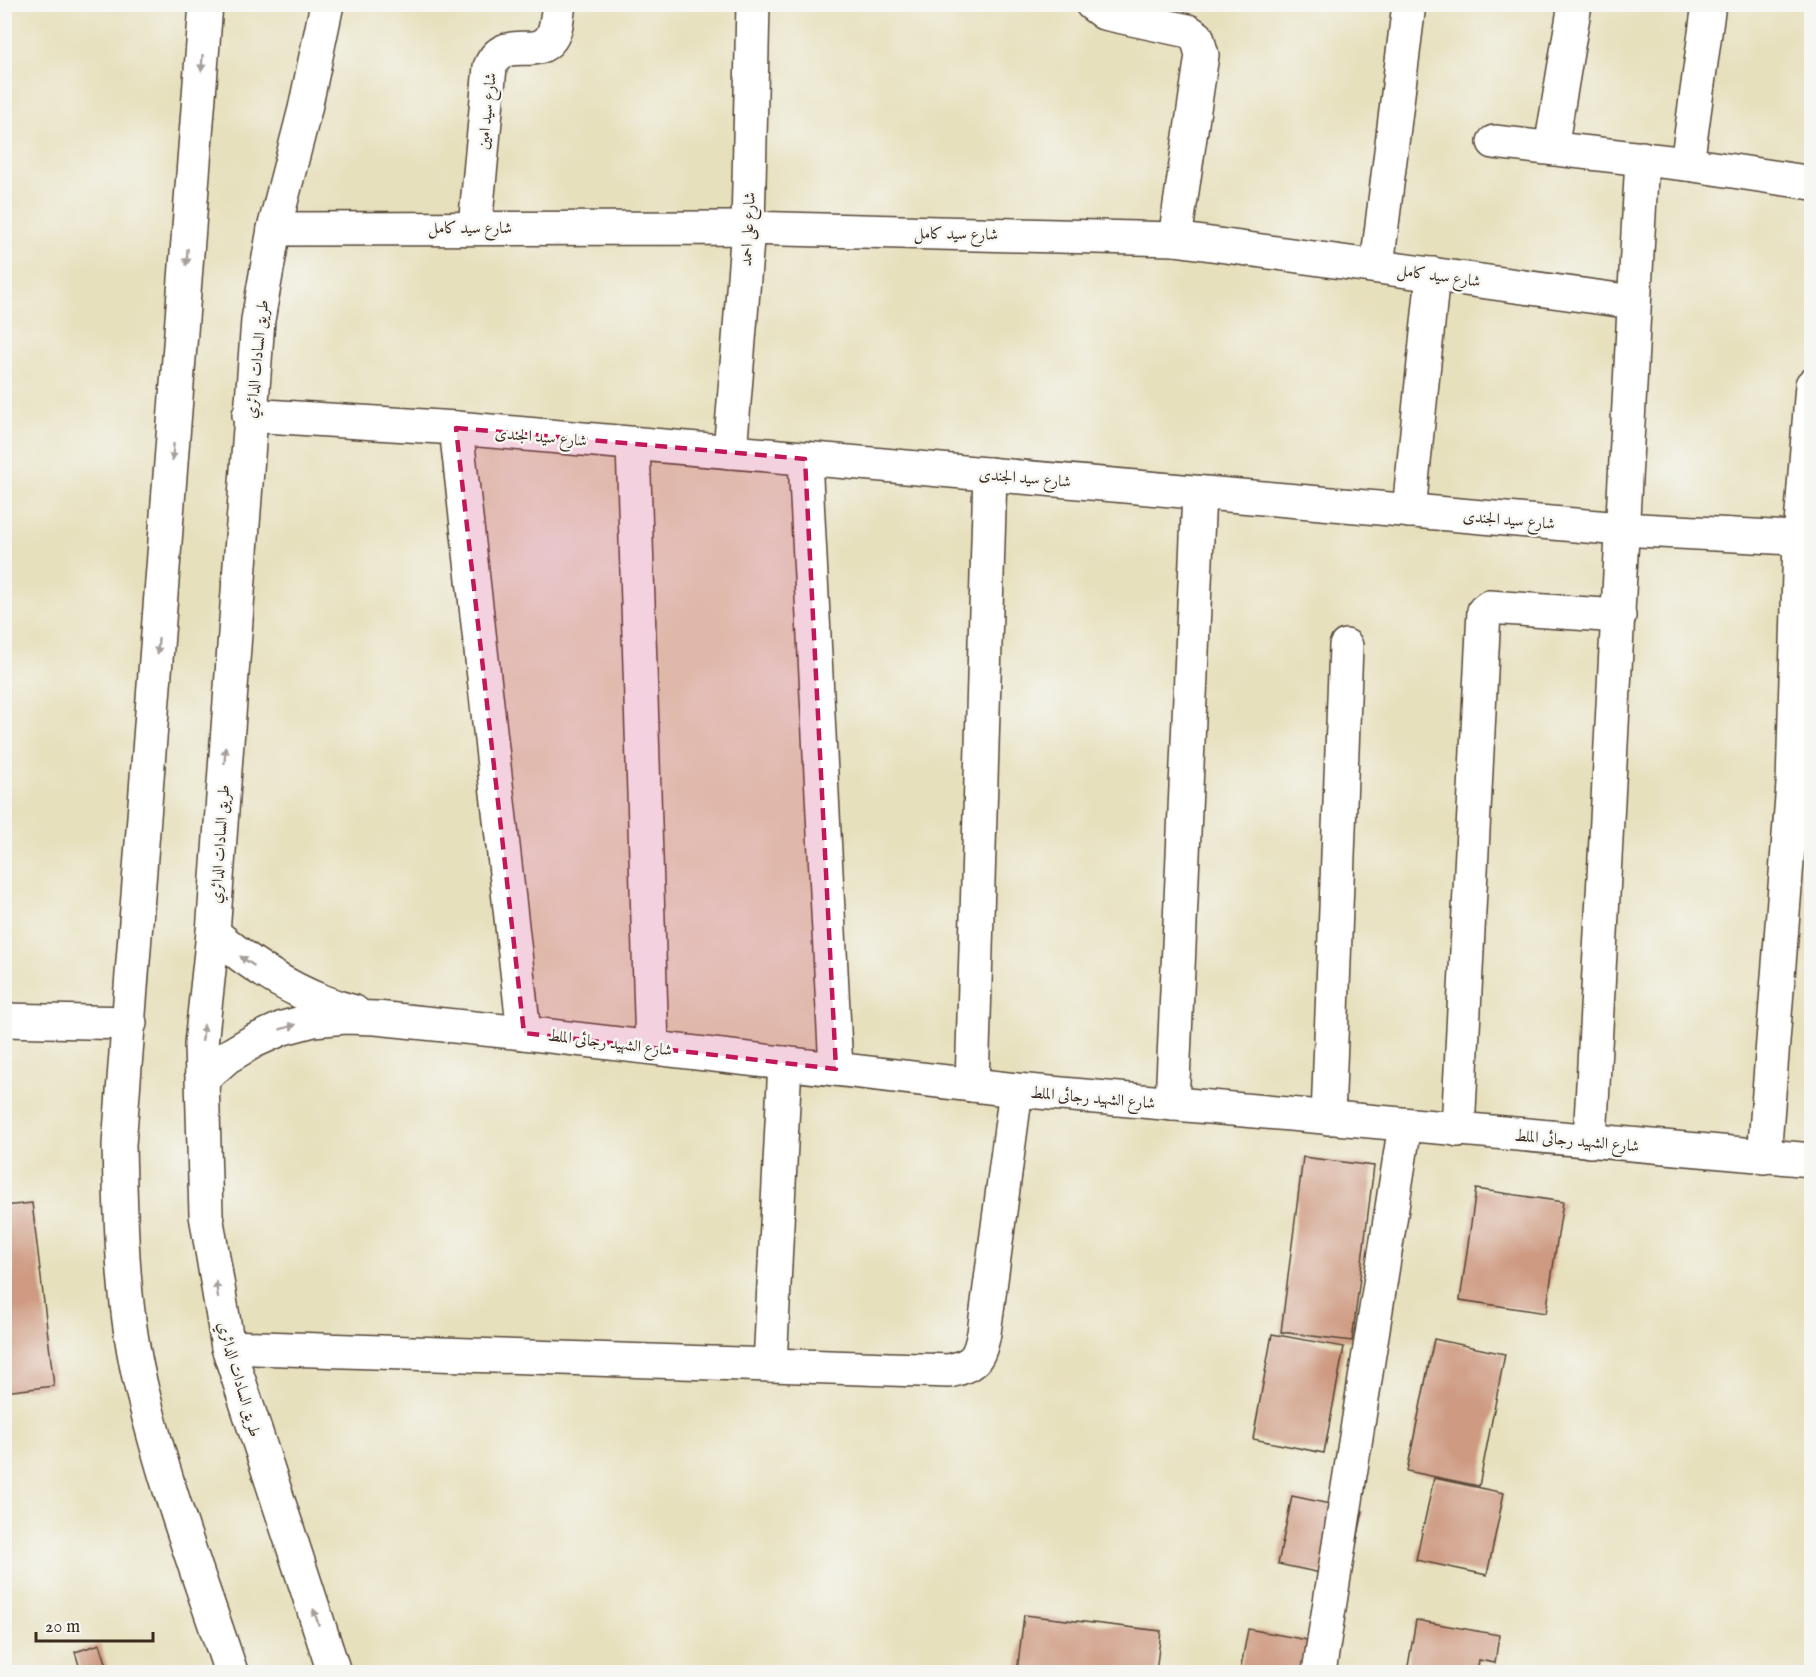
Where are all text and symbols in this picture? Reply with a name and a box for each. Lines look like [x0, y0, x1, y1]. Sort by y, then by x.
one-way arrow [197, 53, 206, 72]
street label: شارع سيد امين [474, 72, 504, 151]
street label: شارع على احمد [737, 191, 763, 267]
street label: شارع سيد كامل [428, 219, 512, 241]
street label: شارع سيد كامل [914, 224, 998, 248]
one-way arrow [182, 248, 192, 267]
street label: شارع سيد كامل [1395, 261, 1482, 295]
street label: طريق السادات الدائري [242, 299, 275, 420]
street label: شارع سيد الجندى [494, 424, 588, 454]
one-way arrow [168, 442, 177, 461]
street label: شارع سيد الجندى [978, 465, 1072, 495]
street label: شارع سيد الجندى [1462, 507, 1556, 537]
one-way arrow [153, 637, 163, 656]
one-way arrow [221, 745, 230, 764]
street label: طريق السادات الدائري [207, 784, 236, 904]
one-way arrow [239, 956, 255, 967]
one-way arrow [279, 1022, 297, 1031]
one-way arrow [198, 1023, 208, 1042]
street label: شارع الشهيد رجائى الملط [546, 1025, 673, 1064]
street label: شارع الشهيد رجائى الملط [1029, 1083, 1156, 1116]
street label: شارع الشهيد رجائى الملط [1513, 1126, 1640, 1159]
one-way arrow [213, 1280, 222, 1299]
street label: طريق السادات الدائري [211, 1319, 264, 1440]
scale bar [36, 1605, 153, 1643]
one-way arrow [310, 1608, 320, 1626]
text: 20 m [45, 1616, 80, 1639]

